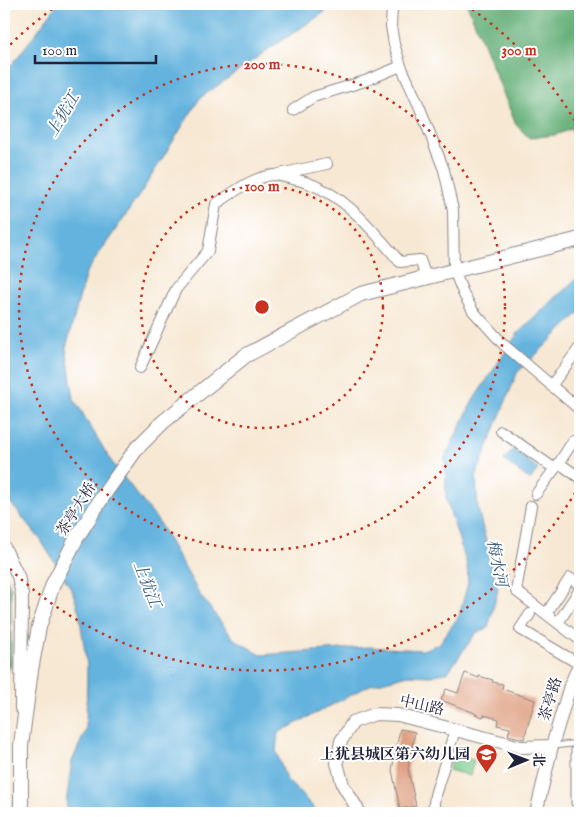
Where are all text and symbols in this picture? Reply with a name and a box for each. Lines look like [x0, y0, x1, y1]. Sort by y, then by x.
scale bar [35, 32, 156, 64]
text: 100 m [42, 41, 78, 60]
text: 300 m [501, 41, 537, 60]
text: 200 m [244, 55, 281, 74]
water label: 上犹江 [43, 88, 86, 141]
text: 100 m [244, 177, 280, 196]
centre of rings [253, 298, 271, 316]
street label: 茶亭大桥 [52, 479, 100, 540]
water label: 梅水河 [481, 538, 511, 592]
water label: 上犹江 [128, 559, 165, 613]
street label: 茶亭路 [535, 675, 566, 723]
street label: 中山路 [398, 691, 446, 720]
north arrow [502, 734, 552, 784]
school or university icon: 上犹县城区第六幼儿园 [474, 742, 498, 773]
place label: 上犹县城区第六幼儿园 [320, 745, 470, 764]
text: 北 [529, 753, 547, 767]

